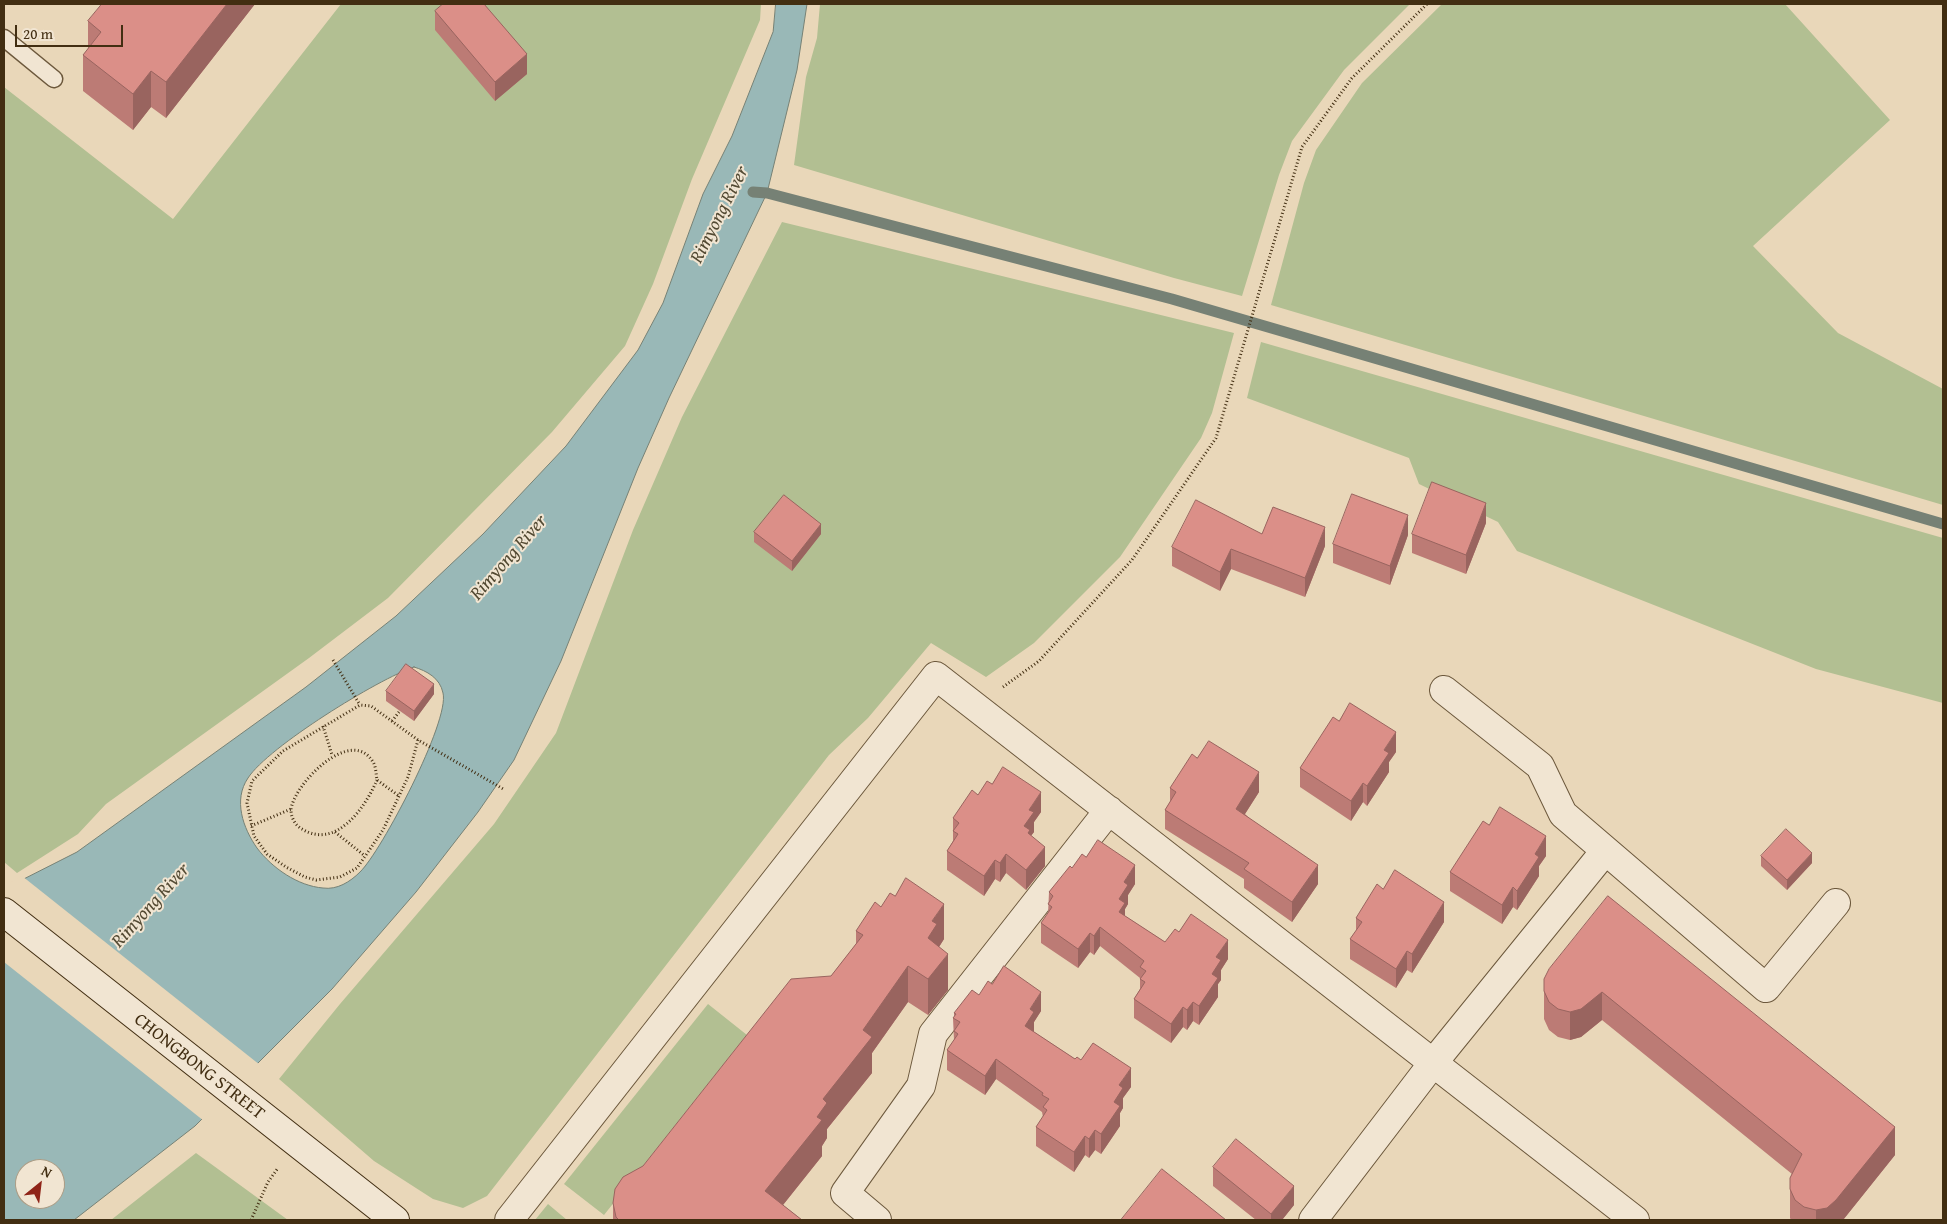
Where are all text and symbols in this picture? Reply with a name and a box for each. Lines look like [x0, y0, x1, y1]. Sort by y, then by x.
scale bar [18, 15, 125, 47]
text: 20 m [23, 23, 53, 44]
water label: Rimyong River [686, 163, 754, 267]
water label: Rimyong River [466, 511, 552, 605]
water label: Rimyong River [107, 859, 195, 953]
street label: CHONGBONG STREET [129, 1009, 269, 1125]
north arrow [15, 1159, 65, 1209]
text: N [38, 1161, 56, 1183]

